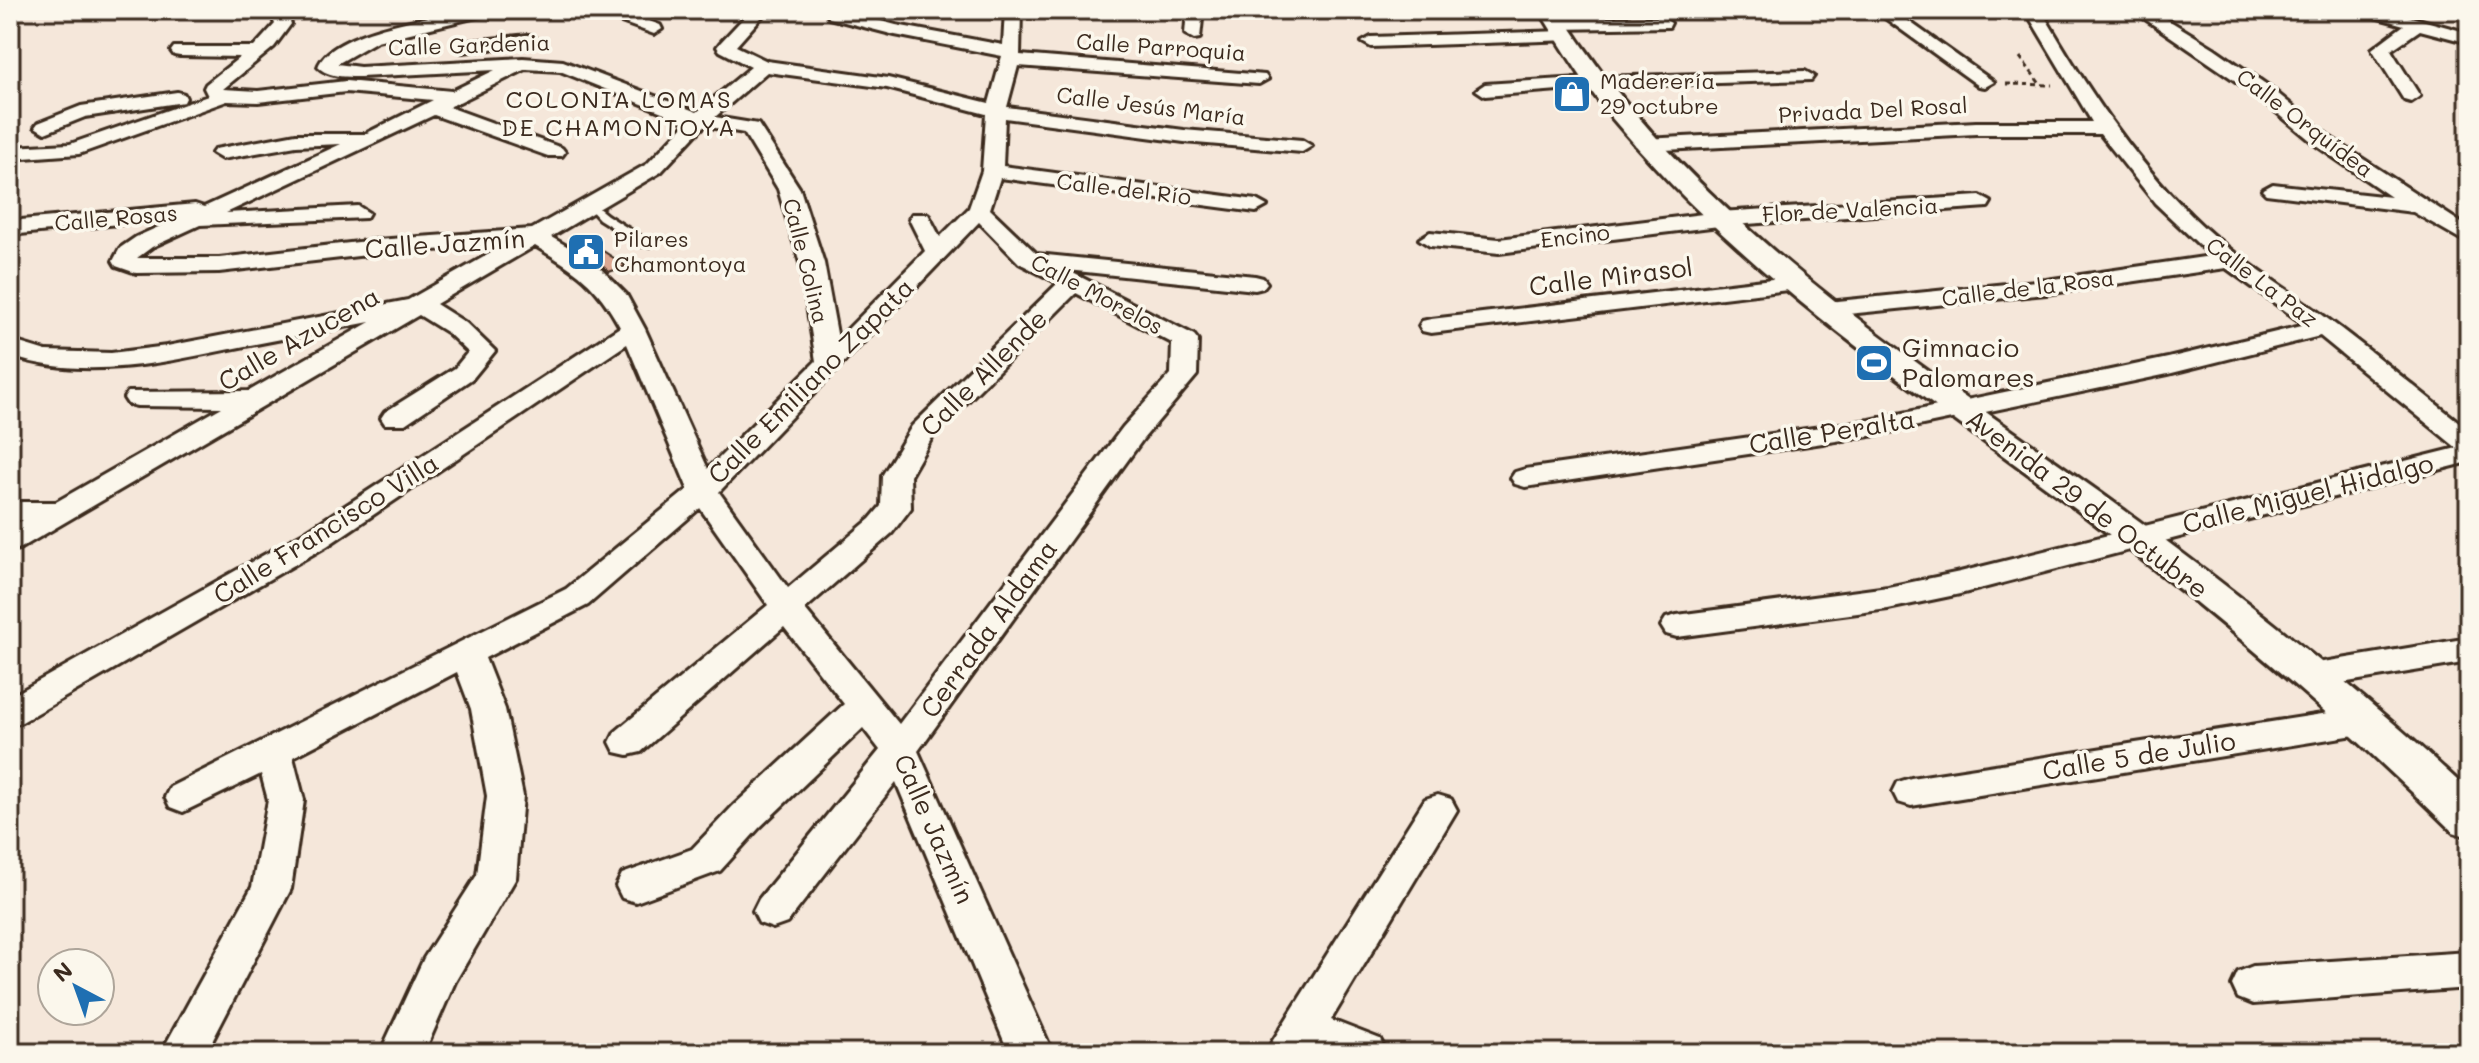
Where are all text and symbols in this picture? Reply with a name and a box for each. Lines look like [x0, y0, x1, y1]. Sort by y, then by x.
street label: Calle Parroquia [1075, 26, 1247, 67]
street label: Calle Gardenia [387, 27, 551, 62]
street label: Calle Orquídea [2231, 62, 2379, 184]
place label: Maderería 29 octubre [1600, 66, 1719, 120]
shop icon: Maderería 29 octubre [1551, 73, 1593, 115]
street label: Calle Jesús María [1055, 80, 1247, 131]
district label: COLONIA LOMAS DE CHAMONTOYA [501, 83, 737, 142]
street label: Privada Del Rosal [1778, 90, 1968, 129]
street label: Calle del Río [1055, 166, 1193, 211]
street label: Flor de Valencia [1761, 190, 1939, 229]
street label: Calle Colina [777, 195, 836, 327]
street label: Calle Rosas [53, 198, 179, 237]
street label: Encino [1539, 217, 1611, 254]
street label: Calle Jazmín [364, 220, 526, 266]
place label: Pilares Chamontoya [614, 224, 747, 278]
street label: Calle La Paz [2201, 230, 2324, 333]
public building icon: Pilares Chamontoya [565, 231, 607, 273]
street label: Calle Morelos [1026, 247, 1168, 341]
street label: Calle Mirasol [1527, 249, 1695, 303]
street label: Calle de la Rosa [1940, 263, 2116, 312]
street label: Calle Emiliano Zapata [700, 270, 921, 491]
street label: Calle Azucena [212, 278, 385, 398]
street label: Calle Allende [912, 301, 1054, 443]
place label: Gimnacio Palomares [1902, 330, 2035, 394]
sports icon: Gimnacio Palomares [1853, 342, 1895, 384]
street label: Calle Peralta [1746, 401, 1917, 461]
street label: Avenida 29 de Octubre [1960, 401, 2216, 606]
street label: Calle Francisco Villa [207, 445, 444, 611]
street label: Calle Miguel Hidalgo [2179, 445, 2437, 541]
street label: Cerrada Aldama [912, 533, 1064, 724]
street label: Calle 5 de Julio [2040, 723, 2238, 787]
street label: Calle Jazmín [887, 748, 983, 909]
north arrow [36, 947, 116, 1027]
text: N [47, 955, 78, 988]

